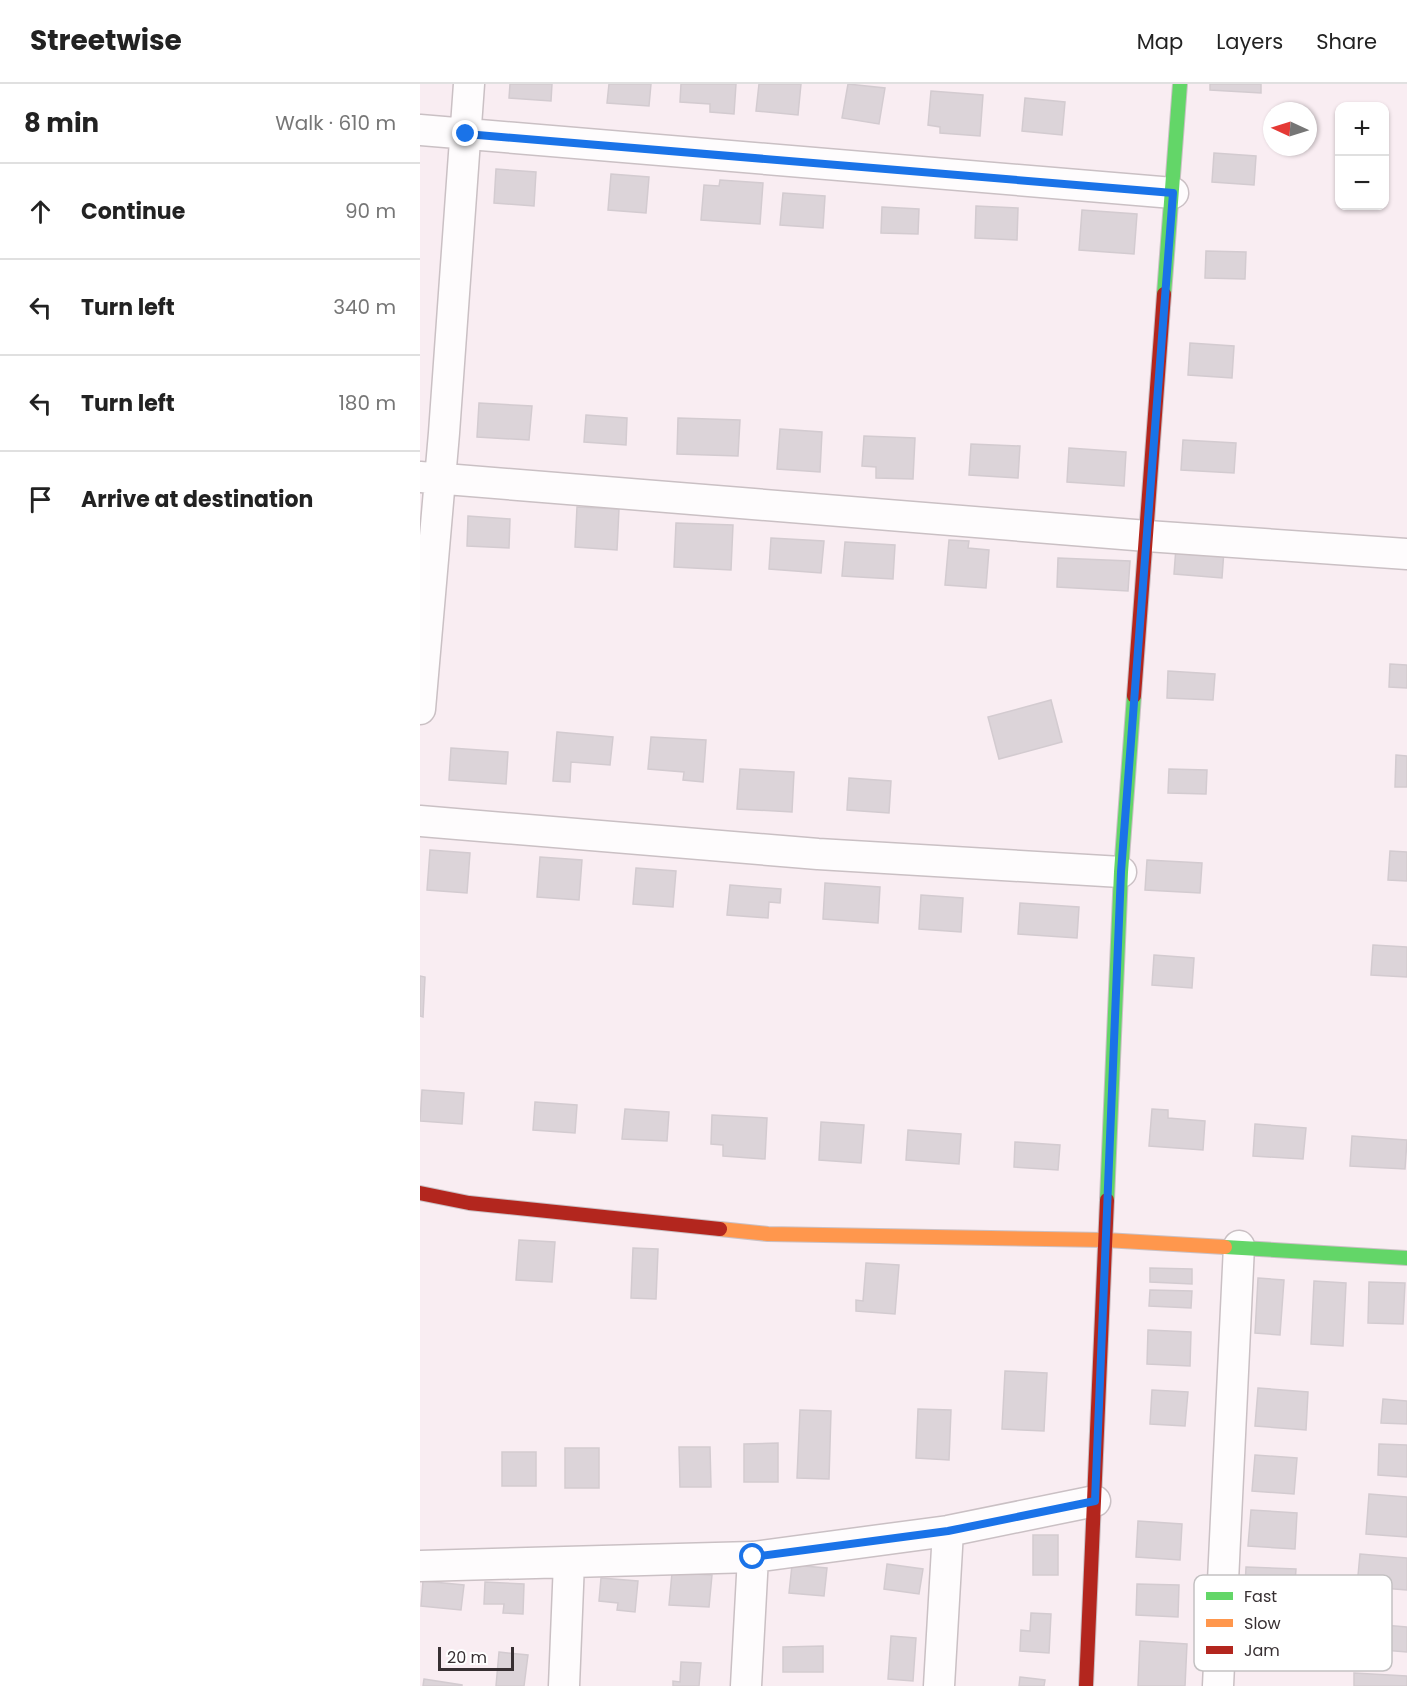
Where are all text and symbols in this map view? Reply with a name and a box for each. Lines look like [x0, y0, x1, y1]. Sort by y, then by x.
text: Streetwise [30, 21, 182, 60]
text: Map [1137, 27, 1183, 56]
text: Layers [1216, 27, 1283, 56]
text: Share [1316, 27, 1377, 56]
north arrow [1263, 102, 1317, 156]
map controls [1335, 102, 1389, 210]
button: + [1335, 102, 1389, 156]
text: 8 min [24, 105, 99, 141]
text: Walk · 610 m [275, 109, 396, 137]
route end [452, 120, 478, 146]
button: − [1335, 156, 1389, 210]
icon: ahead [24, 195, 57, 228]
text: Continue [81, 196, 185, 227]
text: 90 m [345, 197, 396, 225]
icon: left [24, 291, 57, 324]
text: Turn left [81, 292, 175, 323]
text: 340 m [333, 293, 396, 321]
icon: left [24, 387, 57, 420]
text: Turn left [81, 388, 175, 419]
text: 180 m [338, 389, 396, 417]
icon: arrive [24, 483, 57, 516]
text: Arrive at destination [81, 484, 313, 515]
route start [739, 1543, 765, 1569]
legend [1194, 1575, 1392, 1671]
text: Fast [1244, 1585, 1277, 1608]
text: Slow [1244, 1612, 1281, 1635]
text: Jam [1244, 1639, 1280, 1662]
scale bar [438, 1644, 514, 1672]
text: 20 m [447, 1646, 487, 1669]

